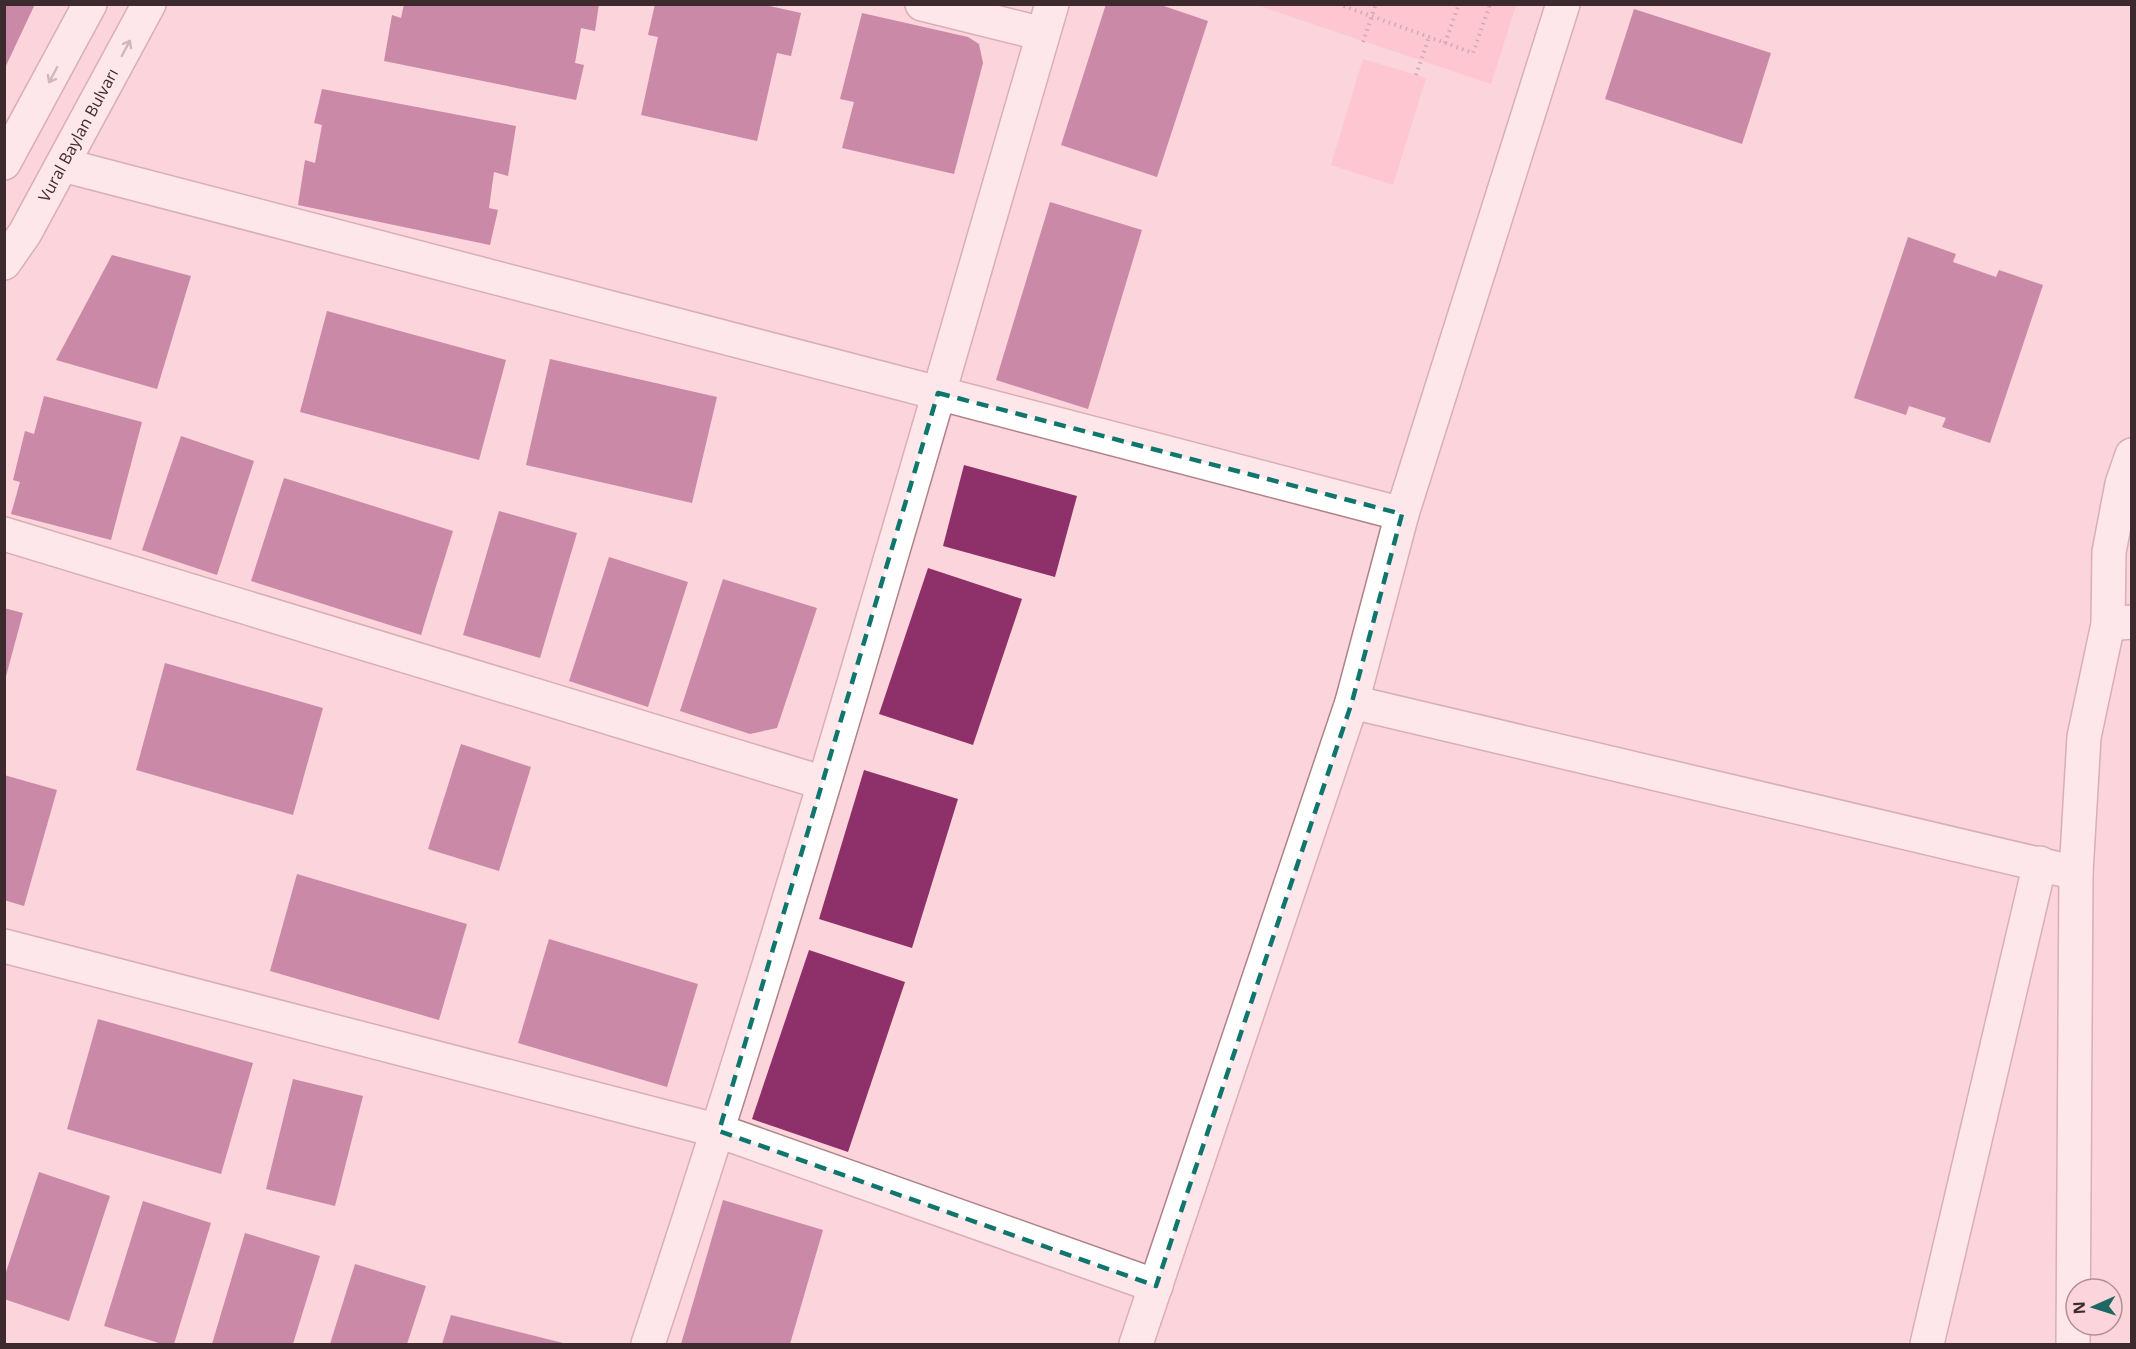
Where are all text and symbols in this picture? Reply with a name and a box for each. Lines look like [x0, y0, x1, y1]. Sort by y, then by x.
one-way arrow [120, 40, 132, 57]
street label: Vural Baylan Bulvarı [33, 64, 123, 206]
one-way arrow [47, 66, 59, 83]
north arrow [2064, 1277, 2124, 1337]
text: N [2068, 1301, 2090, 1315]

